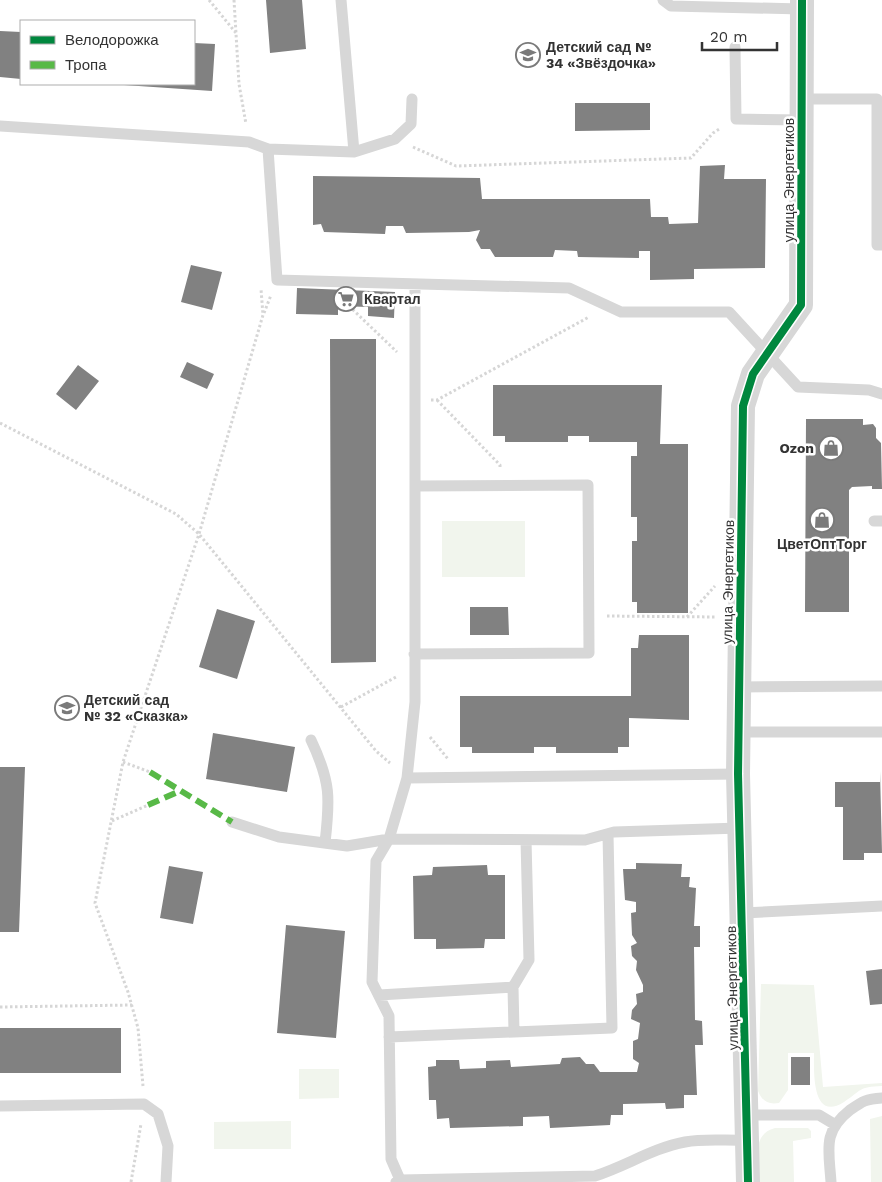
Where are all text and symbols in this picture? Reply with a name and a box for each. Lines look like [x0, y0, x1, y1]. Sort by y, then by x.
legend [20, 20, 195, 85]
scale bar [702, 20, 777, 52]
text: 20 m [710, 28, 748, 46]
text: Велодорожка [65, 31, 159, 49]
place label: Детский сад № 34 «Звёздочка» [546, 39, 656, 71]
school or university icon: Детский сад № 34 «Звёздочка» [515, 42, 541, 68]
text: Тропа [65, 56, 107, 74]
street label: улица Энергетиков [781, 118, 797, 242]
supermarket icon: Квартал [333, 286, 359, 312]
place label: Квартал [364, 291, 421, 307]
shop icon: Ozon [818, 435, 844, 461]
place label: Ozon [779, 440, 814, 456]
shop icon: ЦветОптТорг [809, 507, 835, 533]
street label: улица Энергетиков [719, 520, 737, 644]
place label: ЦветОптТорг [777, 536, 867, 552]
place label: Детский сад № 32 «Сказка» [84, 692, 188, 724]
school or university icon: Детский сад № 32 «Сказка» [54, 695, 80, 721]
street label: улица Энергетиков [723, 926, 741, 1050]

